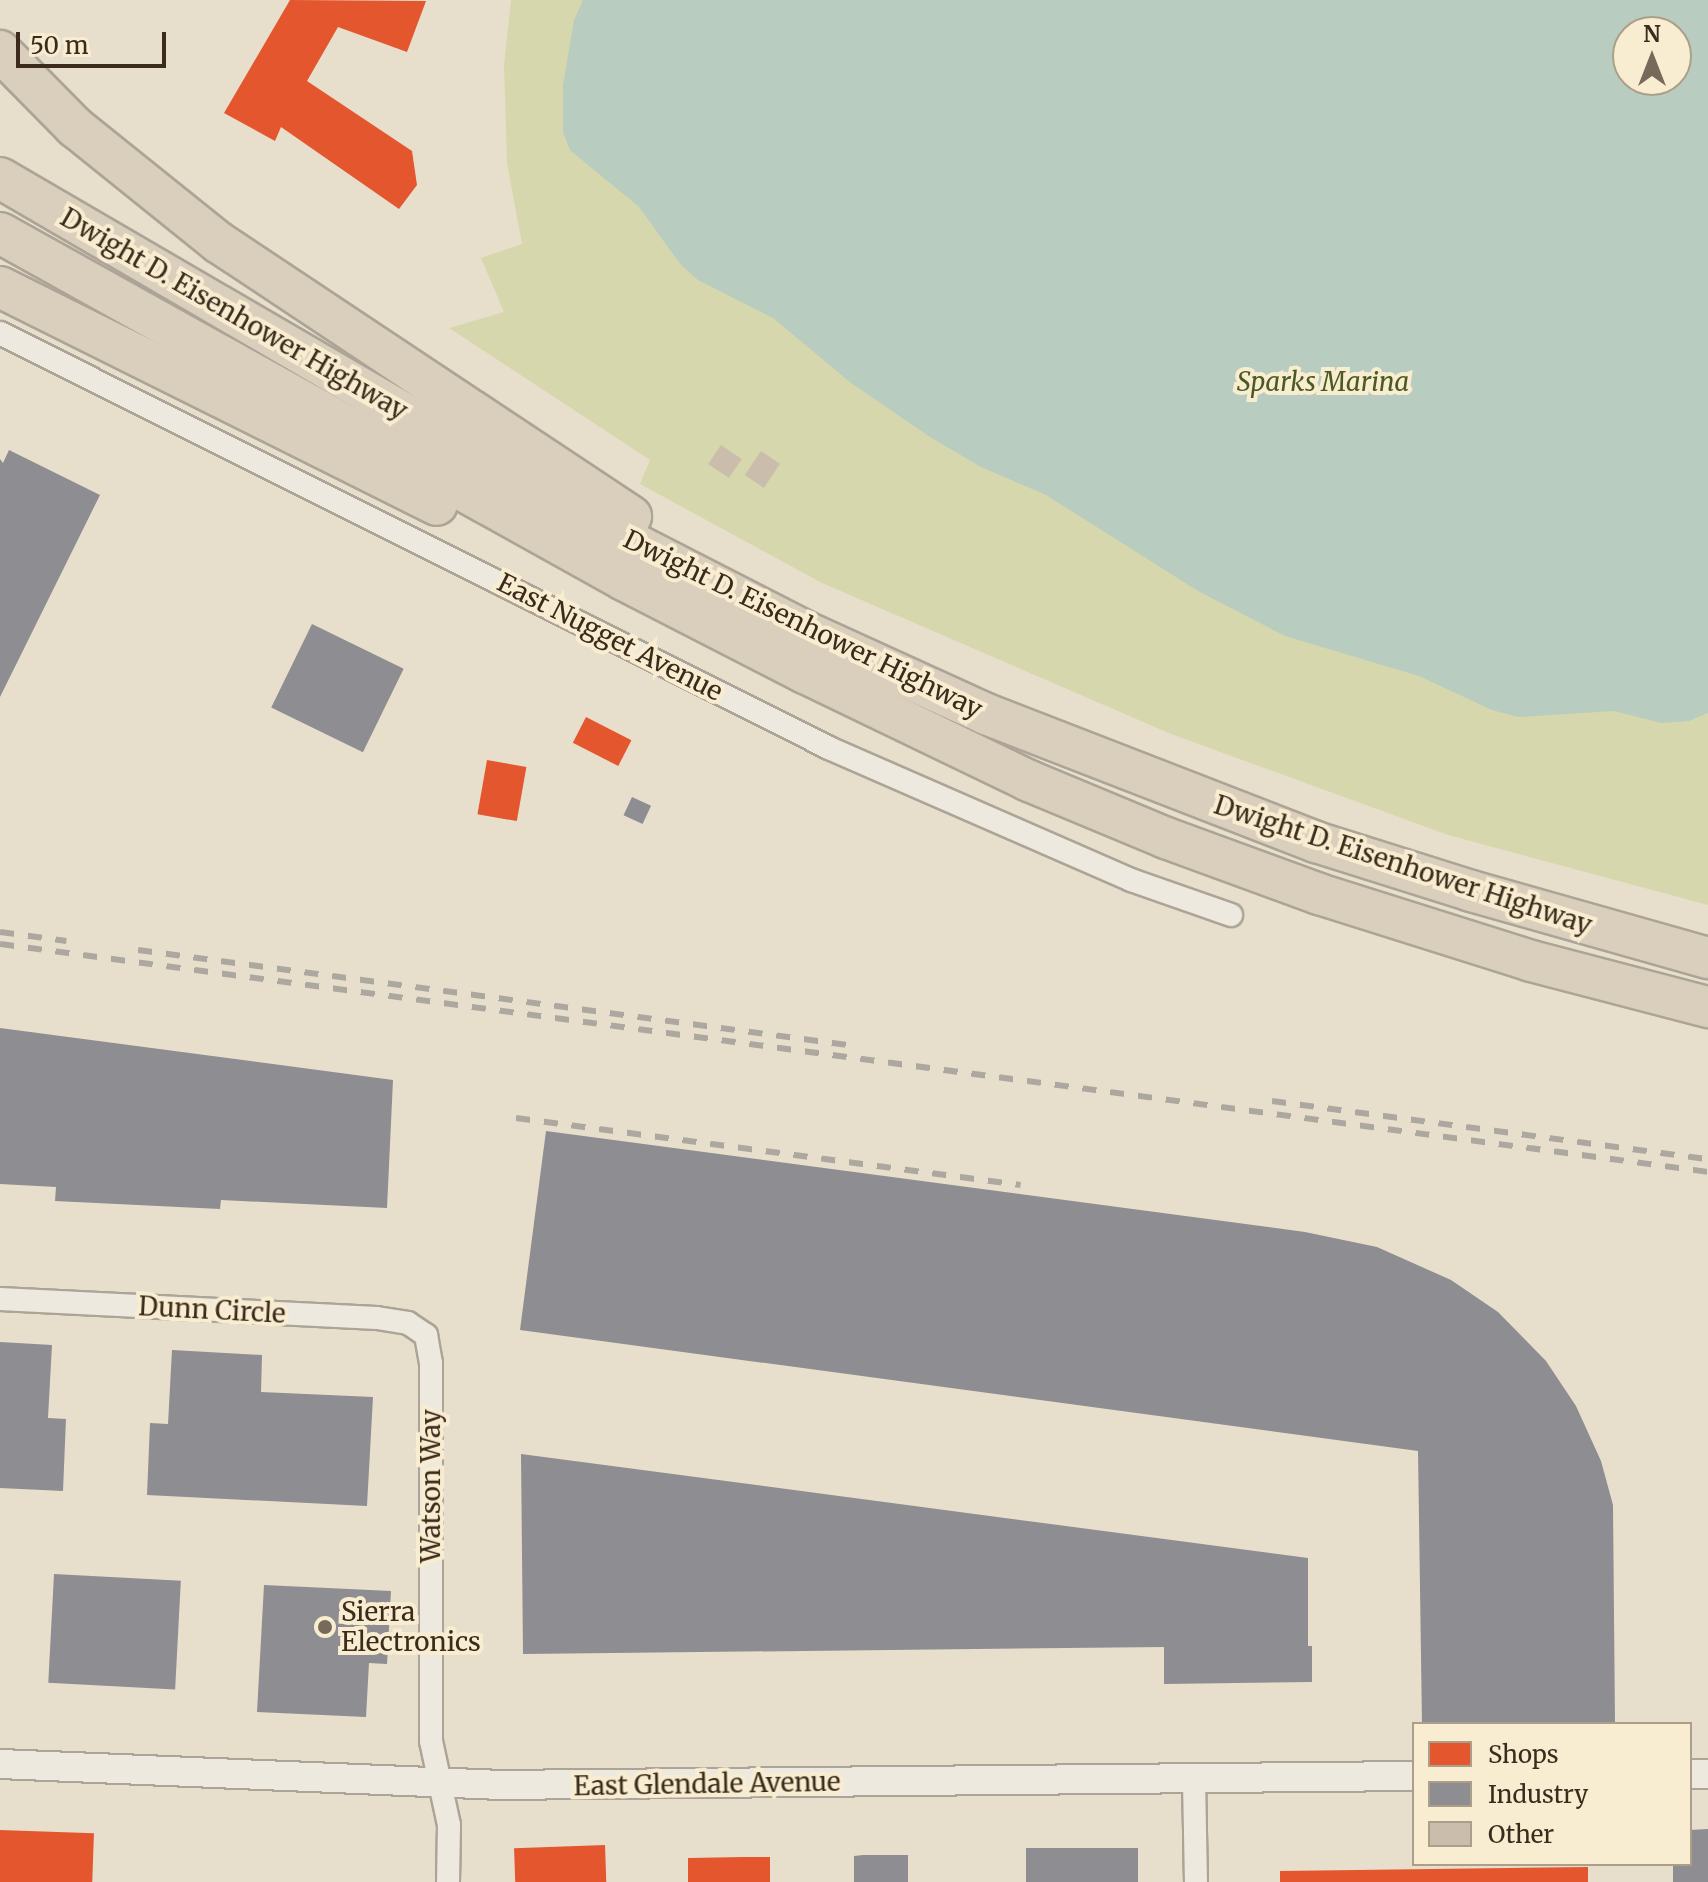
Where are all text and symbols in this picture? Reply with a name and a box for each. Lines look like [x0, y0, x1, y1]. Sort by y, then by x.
scale bar [20, 16, 170, 66]
north arrow [1612, 16, 1692, 96]
text: N [1643, 20, 1661, 48]
text: 50 m [30, 30, 89, 61]
street label: Dwight D. Eisenhower Highway [55, 202, 413, 426]
park label: Sparks Marina [1237, 366, 1409, 398]
street label: Dwight D. Eisenhower Highway [619, 523, 987, 725]
street label: East Nugget Avenue [492, 567, 728, 707]
street label: Dwight D. Eisenhower Highway [1210, 789, 1596, 941]
street label: Dunn Circle [138, 1291, 286, 1329]
street label: Watson Way [415, 1409, 447, 1563]
place label: Sierra Electronics [341, 1596, 481, 1658]
marker: Sierra Electronics [316, 1618, 334, 1636]
legend [1412, 1722, 1692, 1866]
text: Shops [1488, 1739, 1559, 1770]
street label: East Glendale Avenue [573, 1766, 841, 1802]
text: Industry [1488, 1779, 1588, 1810]
text: Other [1488, 1819, 1554, 1850]

